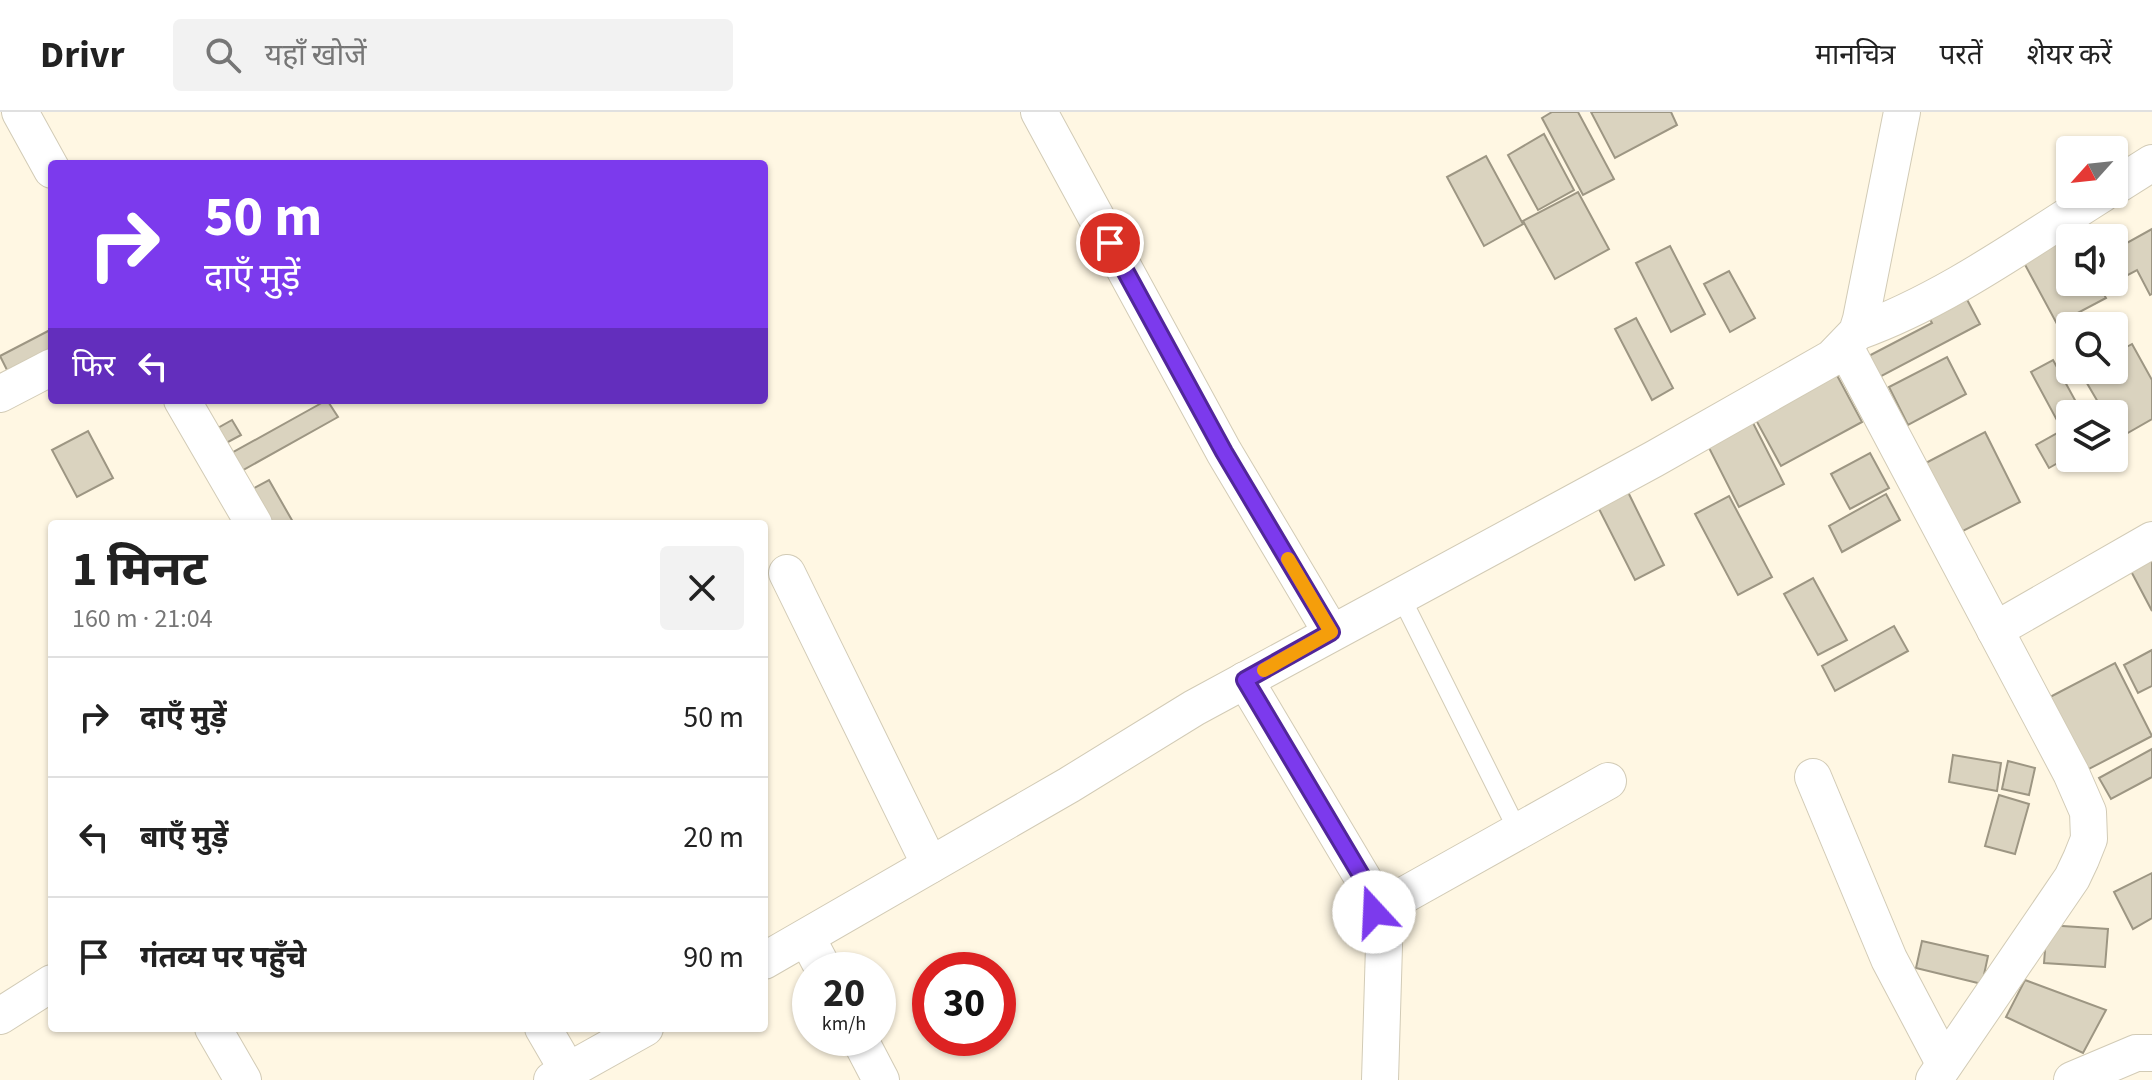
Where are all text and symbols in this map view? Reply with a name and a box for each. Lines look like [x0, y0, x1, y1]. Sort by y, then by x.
search box [173, 19, 733, 91]
text: Drivr [40, 28, 125, 82]
icon: search [201, 33, 245, 77]
text: यहाँ खोजें [265, 34, 366, 77]
text: मानचित्र [1815, 35, 1895, 75]
text: परतें [1939, 35, 1983, 75]
text: शेयर करें [2027, 35, 2112, 75]
north arrow [2056, 136, 2128, 208]
map controls [2056, 136, 2128, 472]
text: 50 m [204, 178, 322, 257]
icon: right [72, 192, 176, 296]
pin [1076, 209, 1144, 277]
icon: arrive [1088, 221, 1132, 265]
button: sound [2056, 224, 2128, 296]
text: दाएँ मुड़ें [204, 252, 300, 303]
button: search [2056, 312, 2128, 384]
icon: left [131, 344, 175, 388]
text: फिर [72, 345, 115, 388]
button: layers [2056, 400, 2128, 472]
text: 1 मिनट [72, 536, 208, 604]
button: close [660, 546, 744, 630]
text: 160 m · 21:04 [72, 600, 213, 637]
icon: right [72, 695, 116, 739]
text: दाएँ मुड़ें [140, 696, 227, 739]
text: 50 m [683, 696, 744, 739]
icon: left [72, 815, 116, 859]
text: बाएँ मुड़ें [140, 816, 228, 859]
text: 20 m [683, 816, 744, 859]
position arrow [1332, 870, 1416, 954]
icon: arrive [72, 935, 116, 979]
text: गंतव्य पर पहुँचे [140, 936, 306, 979]
text: 90 m [683, 936, 744, 979]
speed limit sign: 30 [912, 952, 1016, 1056]
text: 20 [823, 965, 865, 1022]
text: km/h [822, 1010, 866, 1038]

